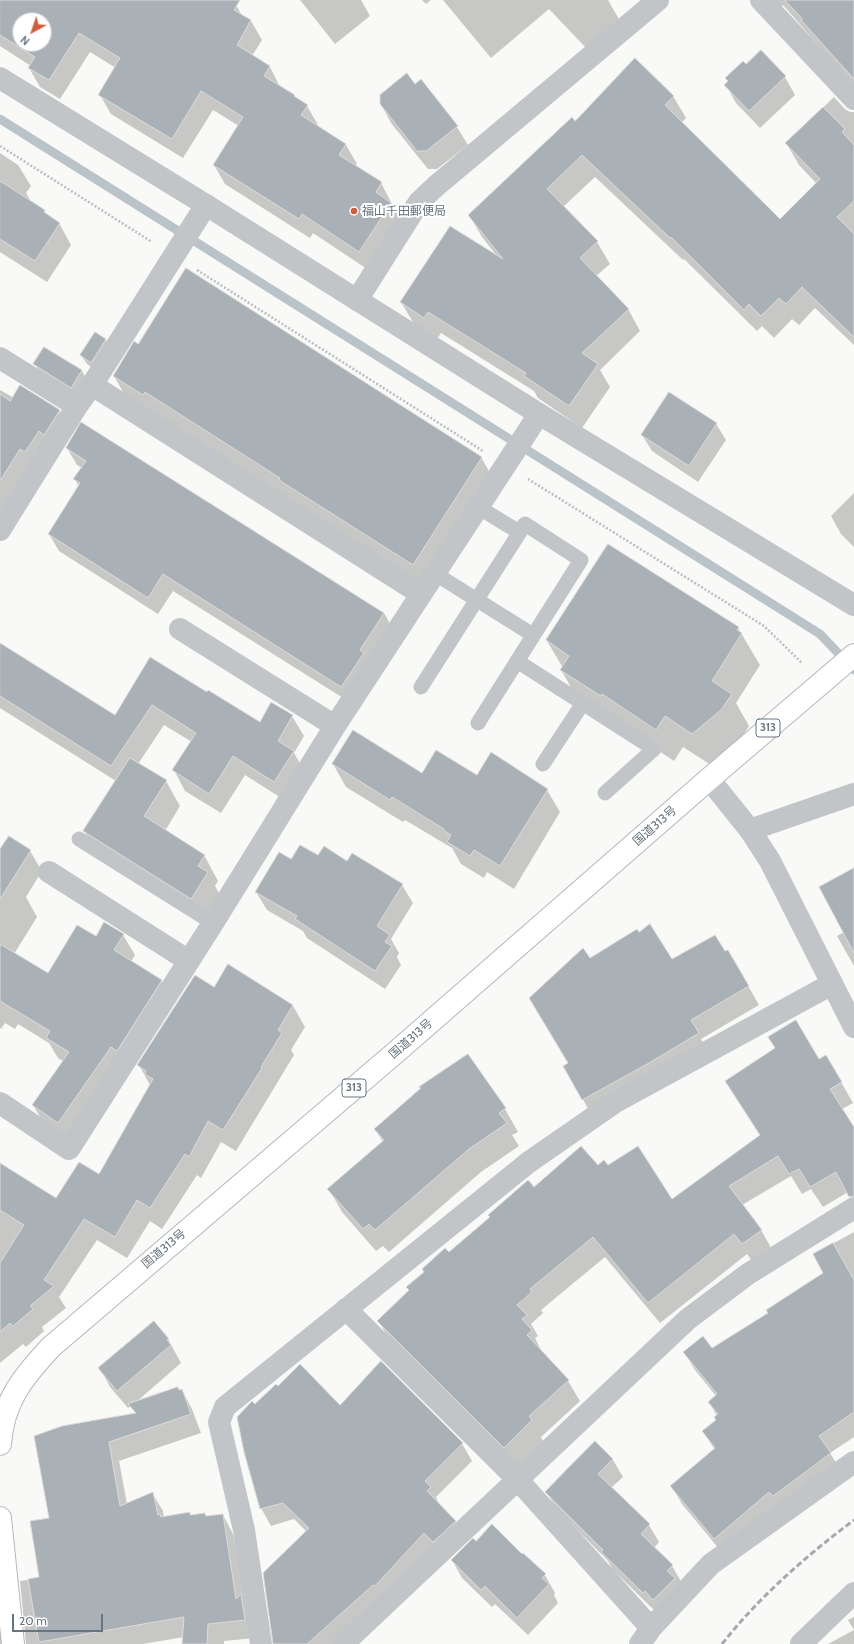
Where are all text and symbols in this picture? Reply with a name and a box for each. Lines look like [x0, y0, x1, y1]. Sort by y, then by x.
north arrow [12, 12, 52, 52]
text: N [17, 33, 32, 48]
place label: 福山千田郵便局 [362, 204, 446, 218]
marker: 福山千田郵便局 [349, 206, 359, 216]
road number: 313 [756, 719, 780, 737]
street label: 国道313号 [630, 803, 680, 849]
street label: 国道313号 [386, 1016, 436, 1062]
road number: 313 [342, 1079, 366, 1097]
street label: 国道313号 [139, 1226, 189, 1272]
scale bar [14, 1606, 105, 1632]
text: 20 m [19, 1613, 47, 1628]

